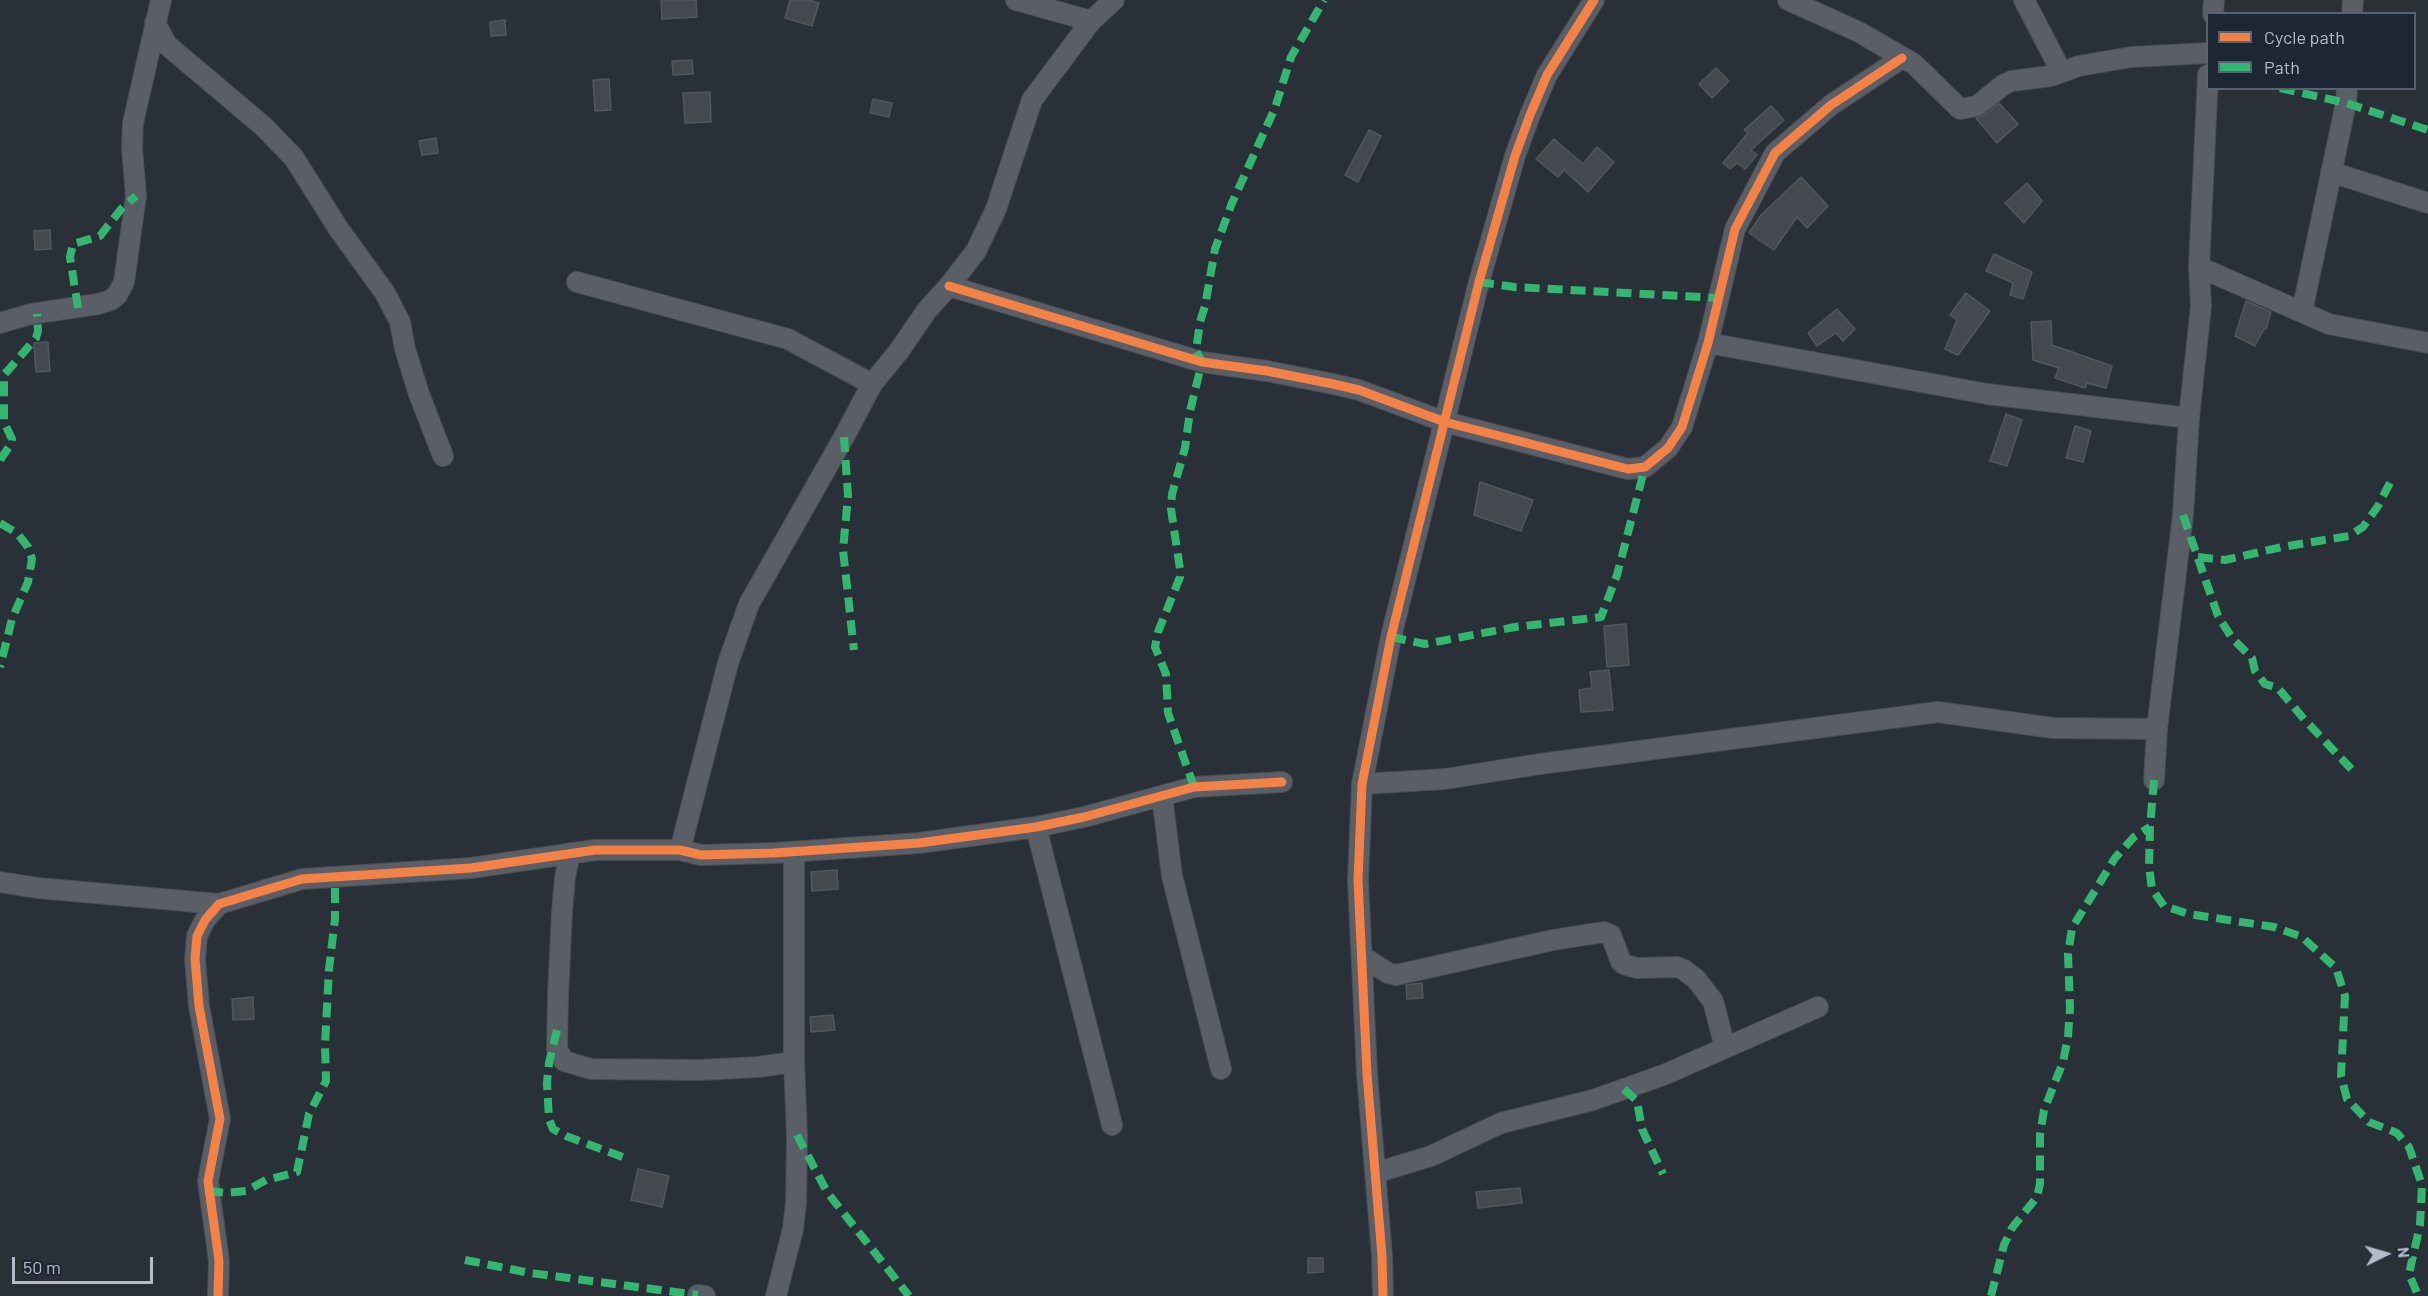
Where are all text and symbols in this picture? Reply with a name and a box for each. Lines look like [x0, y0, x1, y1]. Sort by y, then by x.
legend [2206, 12, 2416, 90]
text: Cycle path [2264, 26, 2345, 48]
text: Path [2264, 56, 2300, 78]
north arrow [2356, 1224, 2416, 1284]
scale bar [15, 1245, 156, 1283]
text: N [2395, 1246, 2414, 1259]
text: 50 m [23, 1256, 61, 1278]

